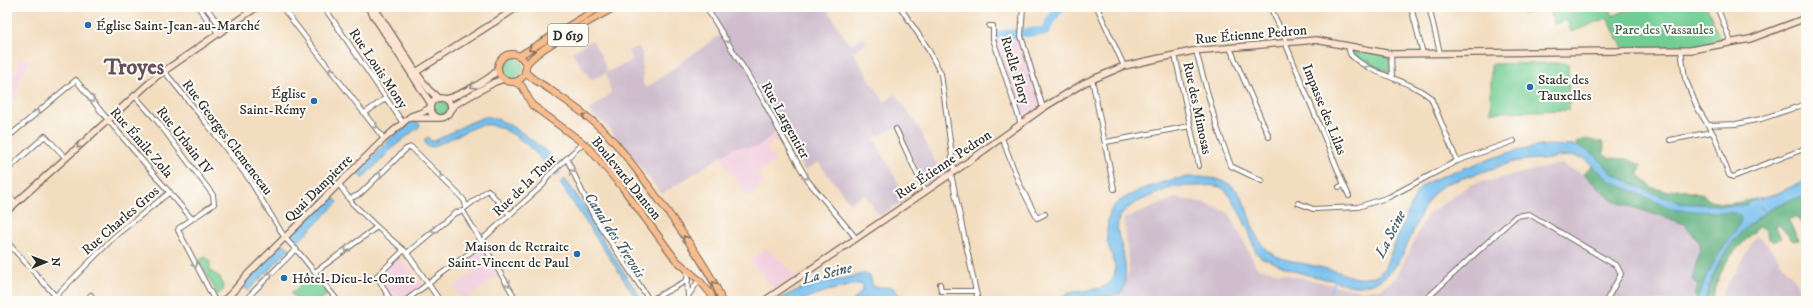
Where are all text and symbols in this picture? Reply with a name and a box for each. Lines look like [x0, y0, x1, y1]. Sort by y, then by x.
place label: Église Saint-Jean-au-Marché [96, 17, 260, 35]
marker: Église Saint-Jean-au-Marché [83, 20, 93, 30]
street label: Rue Étienne Pedron [1194, 21, 1308, 49]
park label: Parc des Vassaules [1614, 21, 1714, 39]
road number: D 619 [548, 24, 588, 46]
street label: Rue Louis Mony [345, 25, 412, 112]
street label: Ruelle Flory [996, 34, 1034, 107]
one-way arrow [722, 36, 729, 43]
one-way arrow [528, 45, 535, 52]
district label: Troyes [103, 54, 165, 81]
street label: Rue des Mimosas [1178, 60, 1216, 157]
one-way arrow [1362, 60, 1370, 68]
street label: Impasse des Lilas [1298, 61, 1351, 158]
one-way arrow [329, 68, 336, 75]
place label: Stade des Tauxelles [1538, 71, 1592, 105]
street label: Rue Georges Clemenceau [178, 76, 277, 199]
street label: Rue Largentier [757, 79, 814, 163]
one-way arrow [470, 81, 477, 89]
marker: Stade des Tauxelles [1525, 82, 1535, 92]
place label: Église Saint-Rémy [240, 85, 306, 119]
one-way arrow [87, 96, 94, 103]
marker: Église Saint-Rémy [309, 96, 319, 106]
street label: Rue Urbain IV [152, 103, 217, 179]
street label: Rue Émile Zola [106, 104, 177, 182]
one-way arrow [32, 110, 39, 117]
one-way arrow [583, 114, 590, 121]
one-way arrow [370, 122, 377, 129]
street label: Rue Étienne Pedron [892, 126, 996, 204]
street label: Boulevard Danton [587, 133, 666, 224]
one-way arrow [76, 142, 83, 149]
street label: Rue de la Tour [489, 150, 561, 221]
street label: Quai Dampierre [281, 151, 357, 227]
one-way arrow [569, 168, 577, 176]
one-way arrow [435, 171, 443, 179]
one-way arrow [374, 172, 382, 180]
one-way arrow [801, 173, 809, 180]
street label: Rue Charles Gros [78, 182, 163, 259]
water label: Canal des Trevois [580, 189, 650, 282]
water label: La Seine [1370, 207, 1411, 262]
one-way arrow [432, 226, 439, 233]
one-way arrow [683, 235, 690, 242]
place label: Maison de Retraite Saint-Vincent de Paul [448, 238, 570, 272]
north arrow [26, 242, 66, 282]
one-way arrow [345, 244, 352, 251]
marker: Maison de Retraite Saint-Vincent de Paul [572, 249, 582, 259]
text: N [48, 257, 62, 266]
water label: La Seine [799, 258, 855, 289]
one-way arrow [191, 261, 198, 268]
place label: Hôtel-Dieu-le-Comte [292, 270, 415, 288]
one-way arrow [265, 272, 273, 280]
marker: Hôtel-Dieu-le-Comte [279, 273, 289, 283]
one-way arrow [503, 280, 510, 287]
one-way arrow [711, 281, 719, 288]

